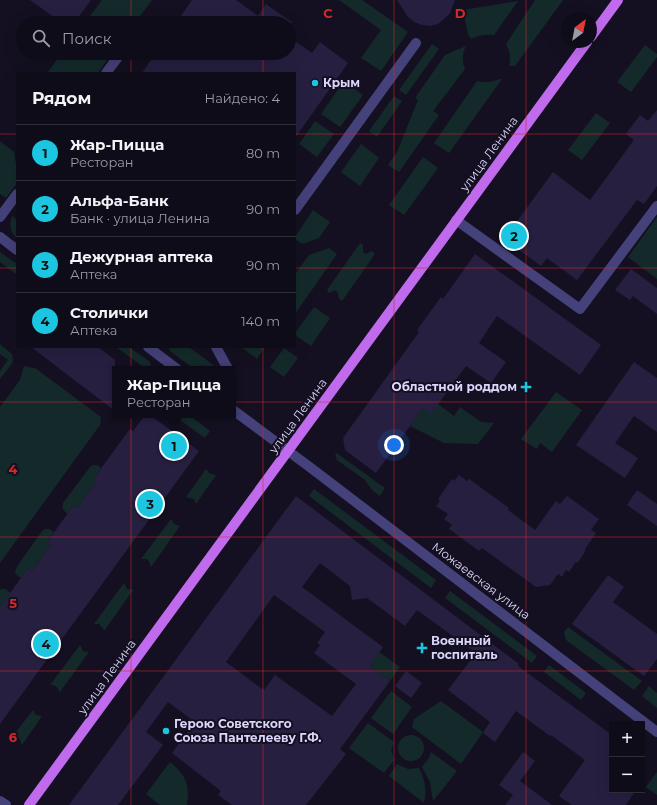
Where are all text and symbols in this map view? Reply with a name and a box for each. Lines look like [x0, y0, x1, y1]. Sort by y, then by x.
text: C [323, 5, 333, 21]
text: D [455, 5, 466, 21]
north arrow [561, 12, 597, 48]
search box [16, 16, 296, 60]
icon: search [30, 27, 52, 49]
text: Поиск [62, 29, 111, 48]
place label: Крым [323, 75, 360, 90]
marker: Крым [310, 78, 320, 88]
text: Рядом [32, 88, 91, 108]
text: Найдено: 4 [205, 90, 280, 106]
street label: улица Ленина [456, 113, 521, 195]
text: Жар-Пицца [70, 135, 164, 154]
text: 1 [42, 145, 48, 161]
text: 80 m [246, 145, 280, 161]
text: Ресторан [70, 154, 134, 170]
text: Альфа-Банк [70, 191, 169, 210]
text: 2 [41, 201, 49, 217]
text: 90 m [246, 201, 280, 217]
text: Банк · улица Ленина [70, 210, 210, 226]
pin: 2 [501, 221, 527, 251]
text: Дежурная аптека [70, 247, 213, 266]
text: 3 [41, 257, 49, 273]
text: 90 m [246, 257, 280, 273]
text: Аптека [70, 266, 117, 282]
text: Столички [70, 303, 149, 322]
text: 4 [41, 313, 49, 329]
text: 140 m [241, 313, 280, 329]
text: Аптека [70, 322, 117, 338]
popup [112, 366, 236, 418]
text: Жар-Пицца [127, 375, 221, 394]
street label: улица Ленина [265, 375, 330, 457]
place label: Областной роддом [392, 379, 517, 394]
marker: Областной роддом [520, 381, 532, 393]
text: Ресторан [127, 394, 190, 410]
pin: 1 [161, 431, 187, 461]
your location [384, 435, 404, 455]
text: 4 [9, 461, 18, 477]
pin: 3 [137, 489, 163, 519]
street label: Можаевская улица [429, 539, 533, 622]
text: 5 [9, 595, 17, 611]
pin: 4 [33, 629, 59, 659]
place label: Военный госпиталь [431, 633, 498, 662]
street label: улица Ленина [74, 636, 139, 718]
marker: Военный госпиталь [416, 642, 428, 654]
place label: Герою Советского Союза Пантелееву Г.Ф. [174, 716, 321, 745]
map controls [609, 721, 645, 793]
button: + [609, 721, 645, 757]
marker: Герою Советского Союза Пантелееву Г.Ф. [161, 726, 171, 736]
text: 6 [9, 729, 18, 745]
button: − [609, 757, 645, 793]

